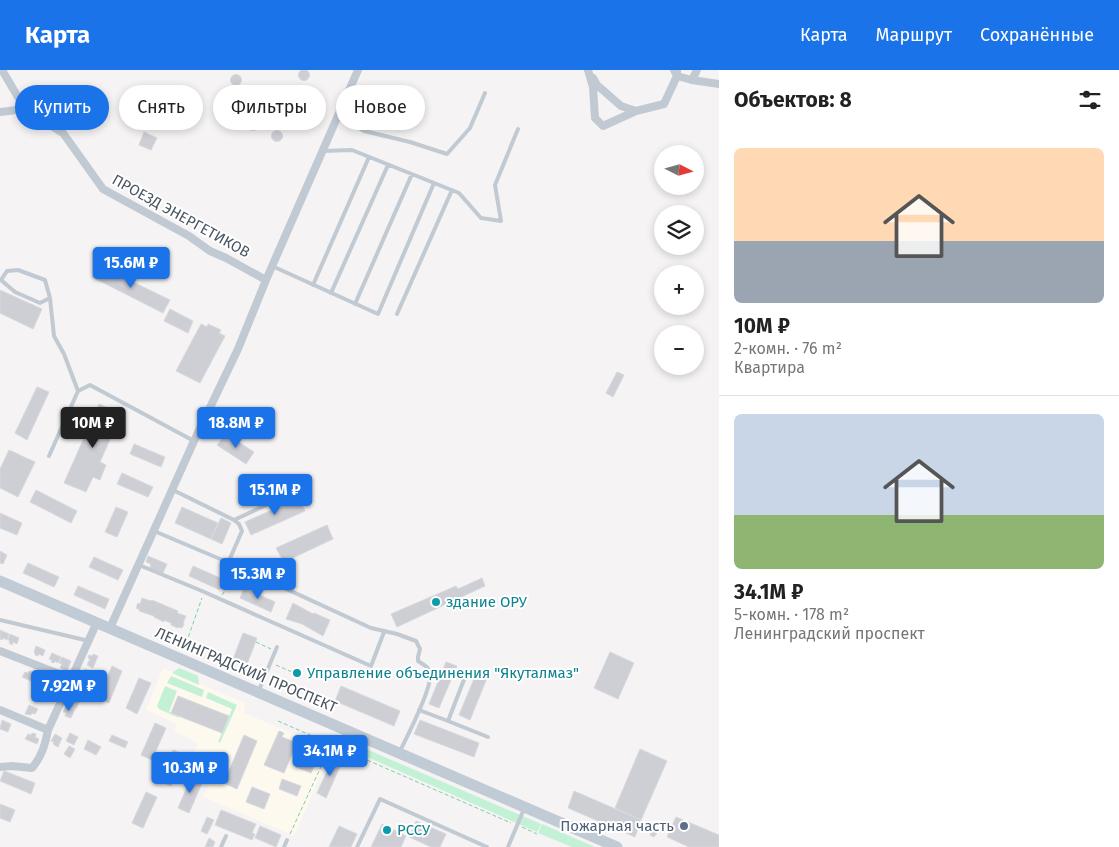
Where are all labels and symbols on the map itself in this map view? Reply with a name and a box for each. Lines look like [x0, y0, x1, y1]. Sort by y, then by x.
north arrow [654, 145, 704, 195]
street label: ПРОЕЗД ЭНЕРГЕТИКОВ [109, 171, 253, 261]
pin: 15.6M ₽ [85, 246, 177, 289]
pin: 10M ₽ [58, 406, 128, 449]
pin: 18.8M ₽ [190, 406, 282, 449]
pin: 15.1M ₽ [229, 474, 321, 516]
pin: 15.3M ₽ [212, 558, 304, 600]
place label: здание ОРУ [446, 593, 528, 611]
marker: здание ОРУ [430, 596, 442, 608]
street label: ЛЕНИНГРАДСКИЙ ПРОСПЕКТ [152, 623, 340, 717]
place label: Управление объединения "Якуталмаз" [307, 664, 579, 682]
marker: Управление объединения "Якуталмаз" [291, 667, 303, 679]
pin: 7.92M ₽ [23, 670, 115, 712]
pin: 34.1M ₽ [284, 734, 376, 777]
pin: 10.3M ₽ [144, 752, 236, 794]
place label: Пожарная часть [560, 817, 674, 835]
marker: Пожарная часть [678, 820, 690, 832]
place label: РССУ [397, 821, 431, 839]
marker: РССУ [381, 824, 393, 836]

